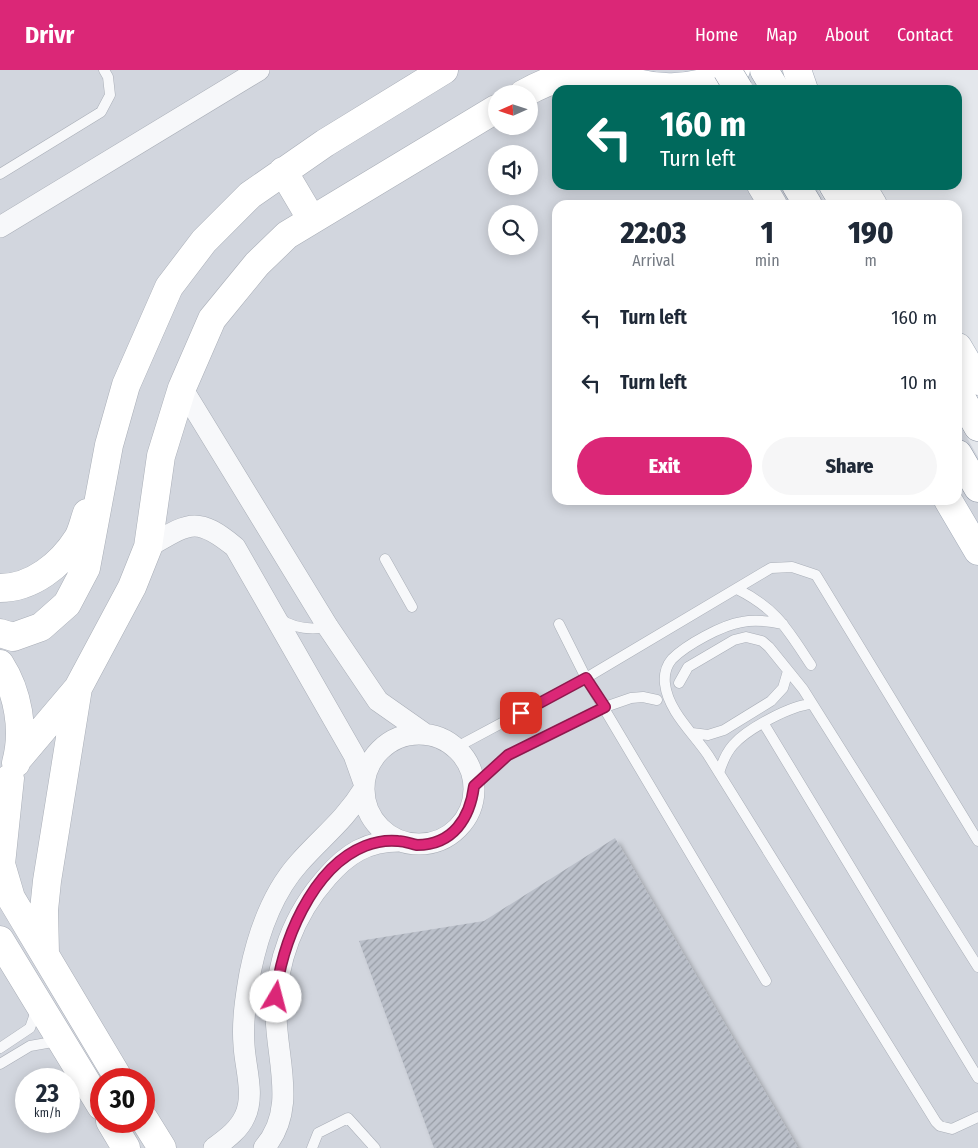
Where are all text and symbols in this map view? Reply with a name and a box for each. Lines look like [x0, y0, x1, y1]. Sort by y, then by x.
text: Drivr [25, 21, 74, 49]
text: Home [695, 24, 738, 46]
text: Map [766, 24, 797, 46]
text: About [825, 24, 869, 46]
text: Contact [897, 24, 953, 46]
north arrow [488, 85, 538, 135]
map controls [488, 85, 538, 255]
text: 160 m [660, 103, 746, 145]
icon: left [577, 105, 642, 170]
button: sound [488, 145, 538, 195]
text: Turn left [660, 145, 736, 172]
button: search [488, 205, 538, 255]
text: 22:03 [620, 215, 686, 251]
text: 1 [761, 215, 774, 251]
text: 190 [848, 215, 894, 251]
text: Arrival [632, 251, 675, 270]
text: min [755, 251, 780, 270]
text: m [865, 251, 877, 270]
icon: left [577, 304, 605, 332]
text: Turn left [620, 306, 687, 329]
text: 160 m [891, 306, 937, 329]
icon: left [577, 369, 605, 397]
text: Turn left [620, 371, 687, 394]
text: 10 m [901, 371, 937, 394]
button: Exit [577, 437, 752, 495]
button: Share [762, 437, 937, 495]
pin [500, 692, 542, 734]
icon: arrive [507, 699, 535, 727]
position arrow [249, 970, 301, 1022]
speed limit sign: 30 [90, 1068, 155, 1133]
text: 23 [36, 1079, 59, 1109]
text: km/h [34, 1106, 61, 1120]

